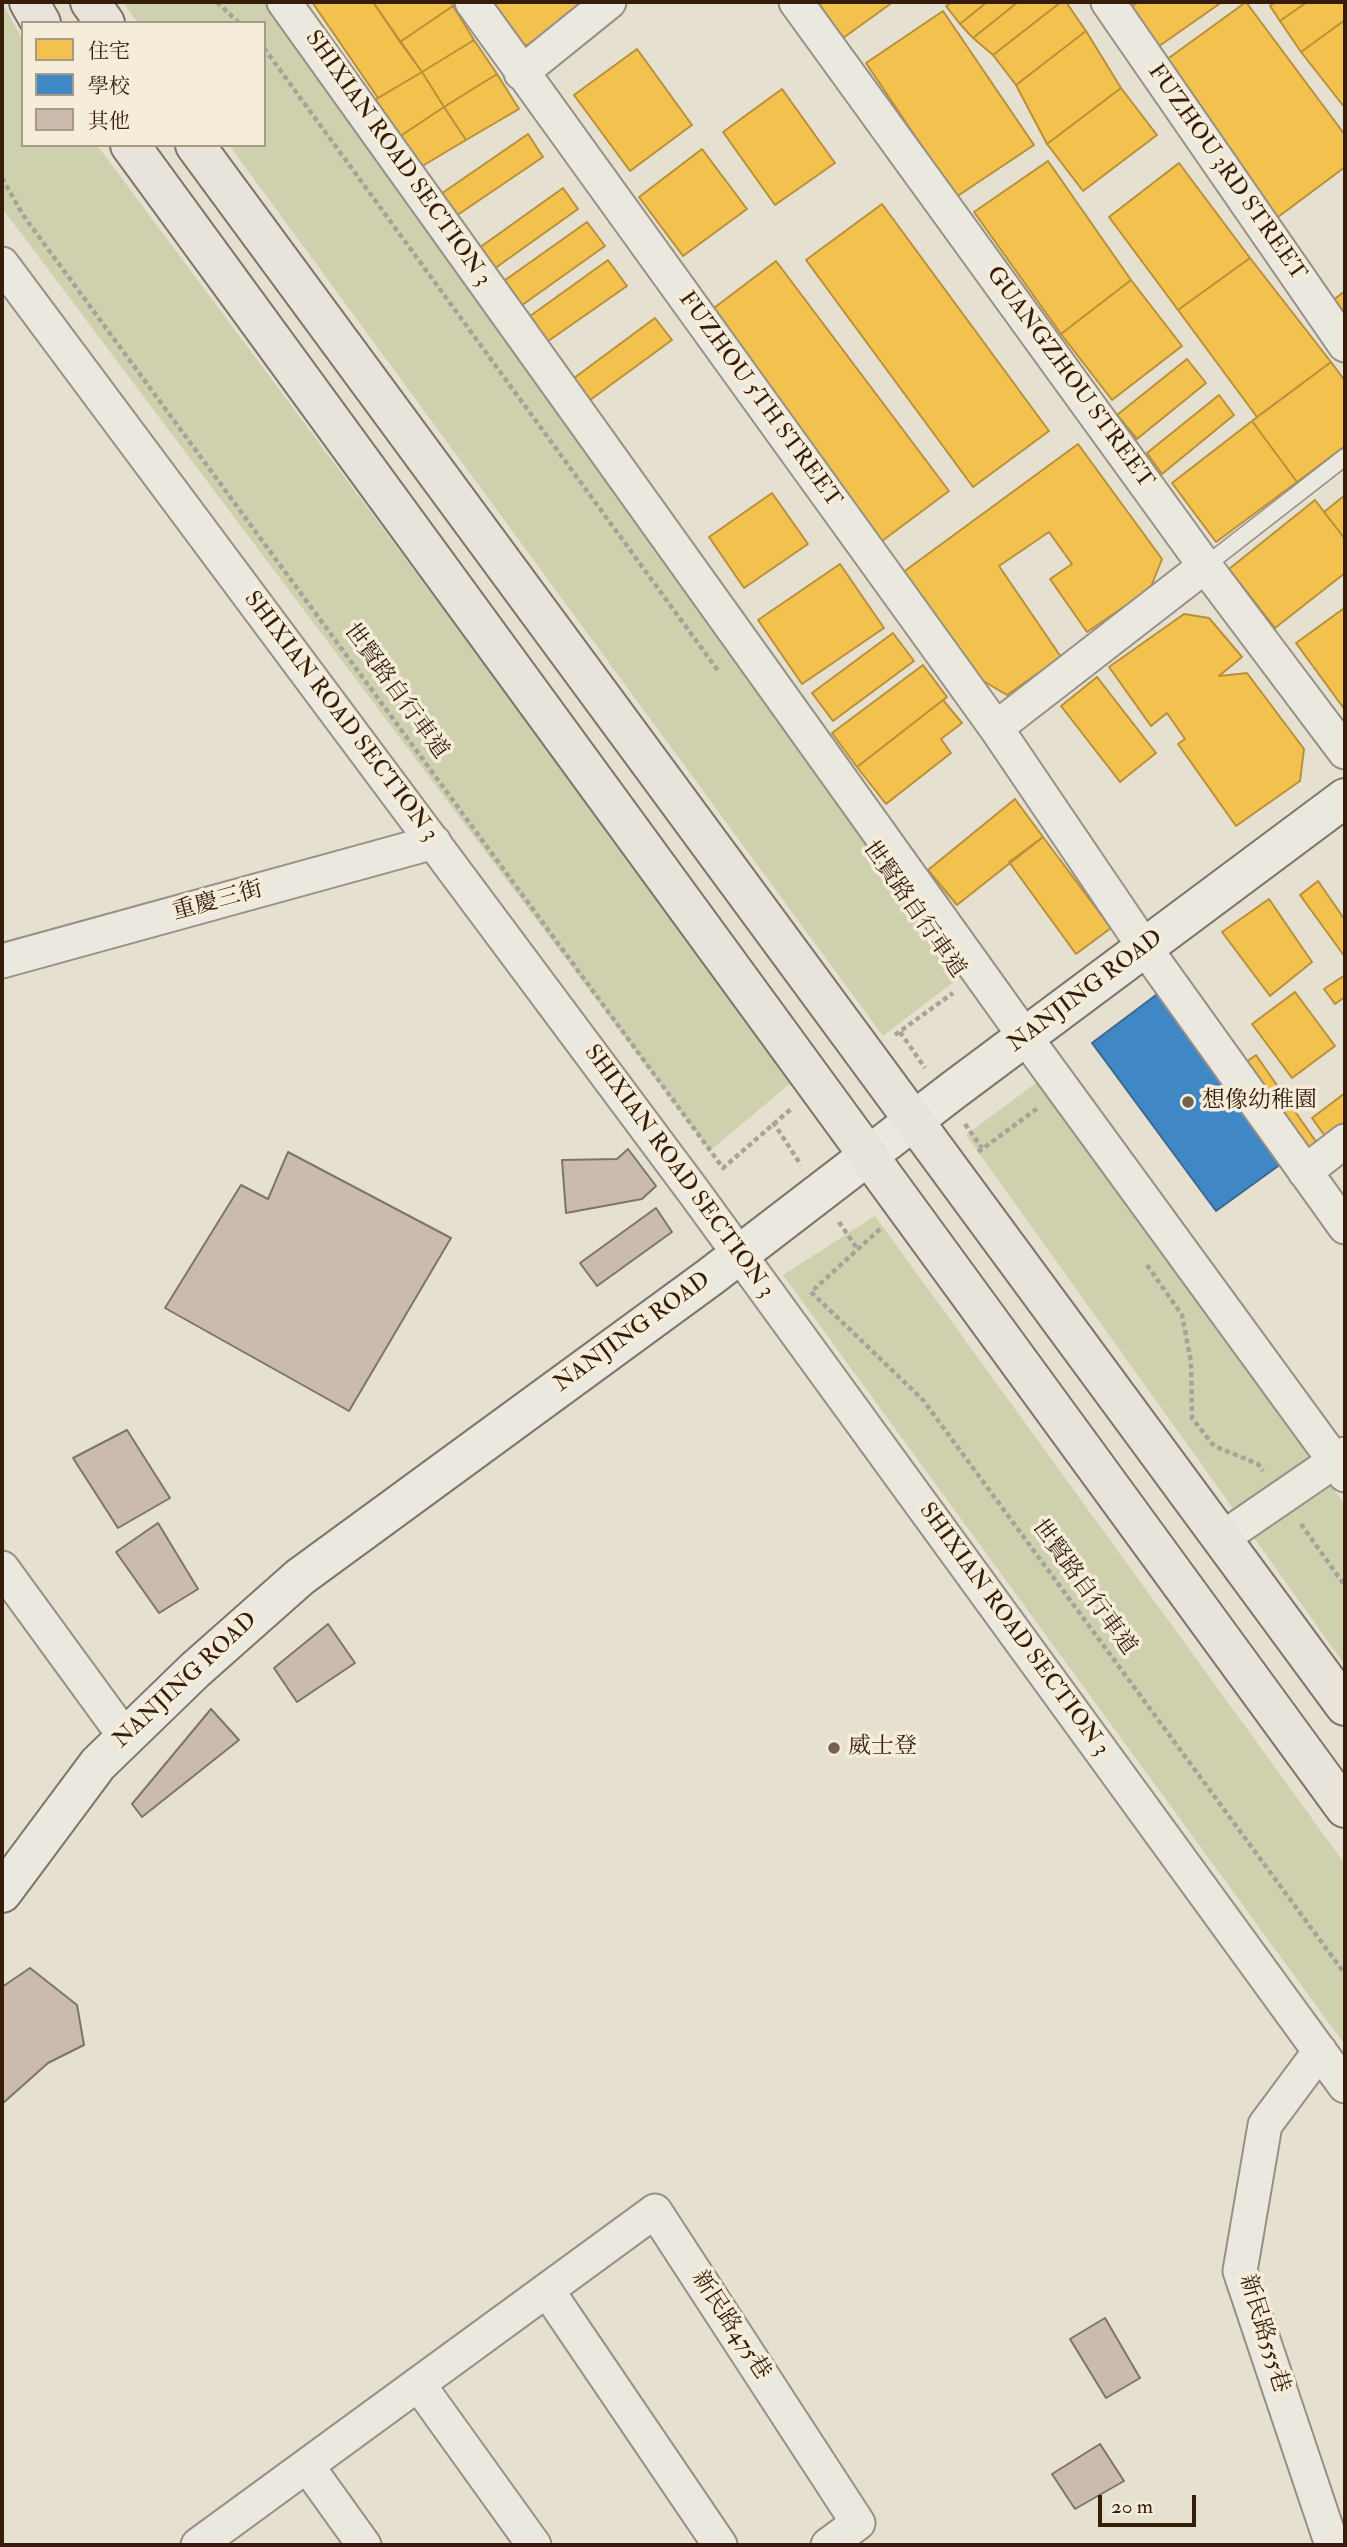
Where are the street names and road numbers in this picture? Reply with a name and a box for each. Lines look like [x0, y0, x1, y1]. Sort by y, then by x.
street label: SHIXIAN ROAD SECTION 3 [298, 26, 496, 292]
street label: FUZHOU 3RD STREET [1141, 60, 1311, 286]
street label: GUANGZHOU STREET [979, 262, 1159, 494]
street label: FUZHOU 5TH STREET [672, 287, 846, 513]
street label: SHIXIAN ROAD SECTION 3 [237, 587, 443, 847]
street label: 世賢路自行車道 [337, 619, 453, 765]
street label: 世賢路自行車道 [856, 836, 970, 984]
street label: 重慶三街 [170, 877, 266, 927]
street label: NANJING ROAD [1003, 925, 1169, 1059]
street label: SHIXIAN ROAD SECTION 3 [577, 1040, 779, 1304]
street label: NANJING ROAD [550, 1267, 716, 1399]
street label: SHIXIAN ROAD SECTION 3 [912, 1498, 1114, 1762]
street label: 世賢路自行車道 [1025, 1515, 1141, 1661]
street label: NANJING ROAD [108, 1607, 264, 1755]
street label: 新民路475巷 [685, 2266, 775, 2386]
street label: 新民路555巷 [1232, 2271, 1294, 2397]

